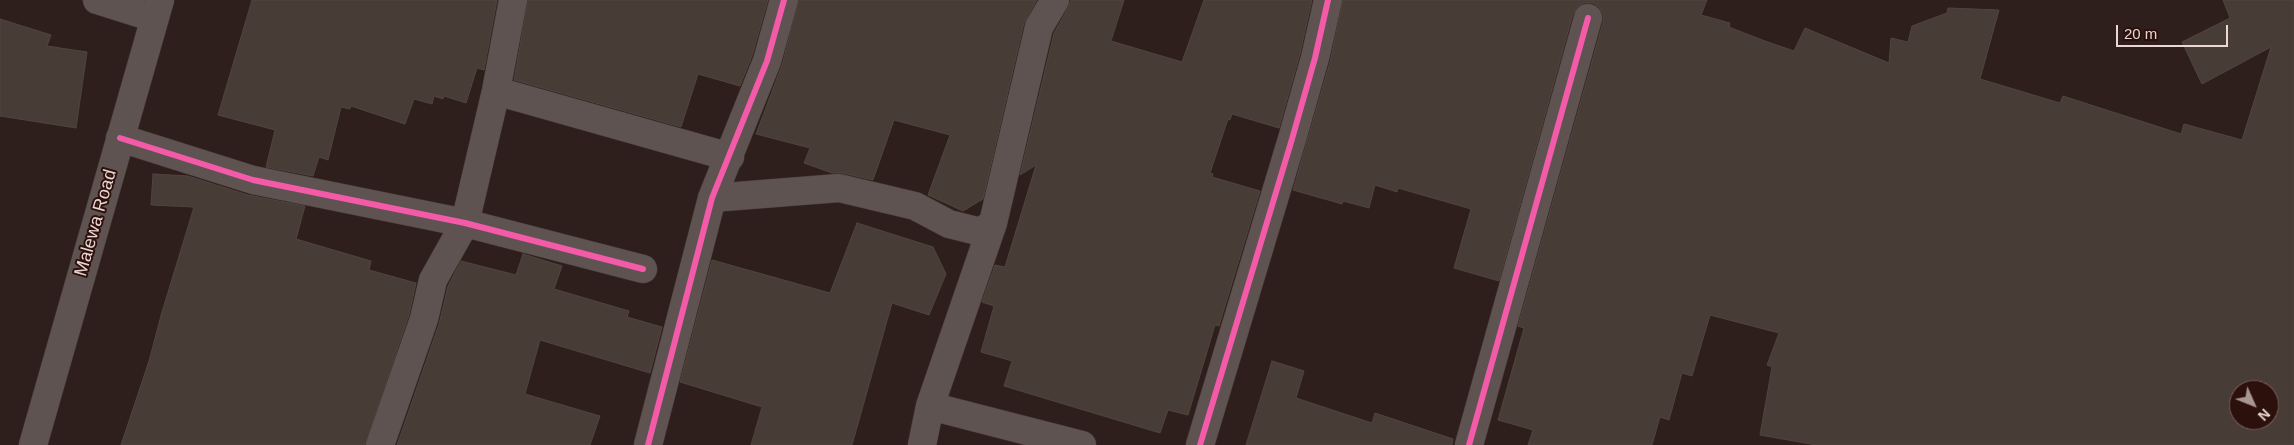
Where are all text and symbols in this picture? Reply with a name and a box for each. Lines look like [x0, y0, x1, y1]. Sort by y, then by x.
scale bar [2119, 15, 2232, 47]
text: 20 m [2124, 25, 2157, 42]
street label: Malewa Road [70, 167, 122, 279]
north arrow [2229, 380, 2279, 430]
text: N [2255, 406, 2273, 424]

